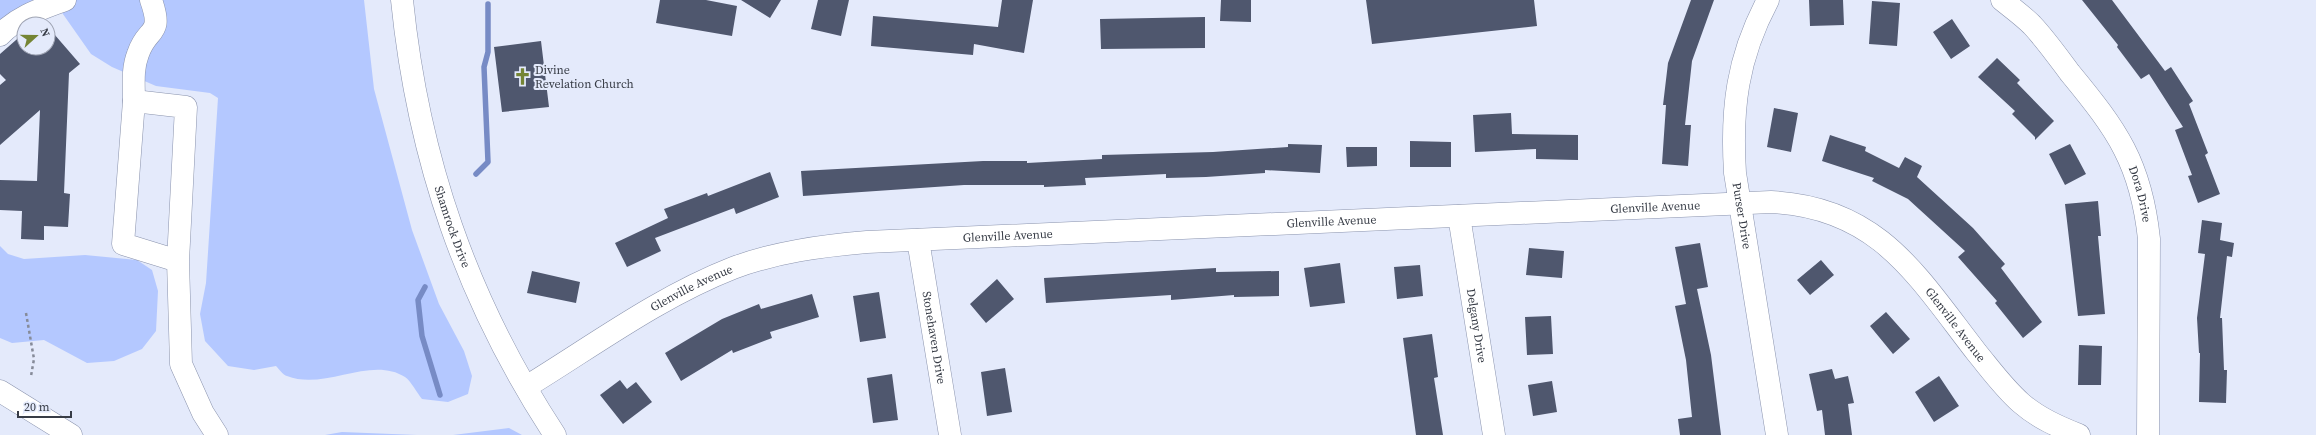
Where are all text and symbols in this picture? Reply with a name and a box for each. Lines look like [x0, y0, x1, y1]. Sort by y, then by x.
north arrow [16, 16, 56, 56]
text: N [36, 26, 53, 39]
place label: Divine Revelation Church [535, 62, 634, 92]
church icon: Divine Revelation Church [512, 67, 532, 87]
street label: Dora Drive [2125, 164, 2155, 224]
street label: Purser Drive [1729, 181, 1755, 250]
street label: Shamrock Drive [431, 184, 474, 270]
street label: Glenville Avenue [1610, 197, 1700, 217]
street label: Glenville Avenue [1286, 211, 1377, 231]
street label: Glenville Avenue [963, 226, 1053, 246]
street label: Glenville Avenue [647, 261, 735, 315]
street label: Glenville Avenue [1922, 284, 1989, 365]
street label: Delgany Drive [1463, 287, 1490, 364]
street label: Stonehaven Drive [919, 290, 950, 385]
scale bar [18, 393, 71, 419]
text: 20 m [24, 399, 50, 415]

